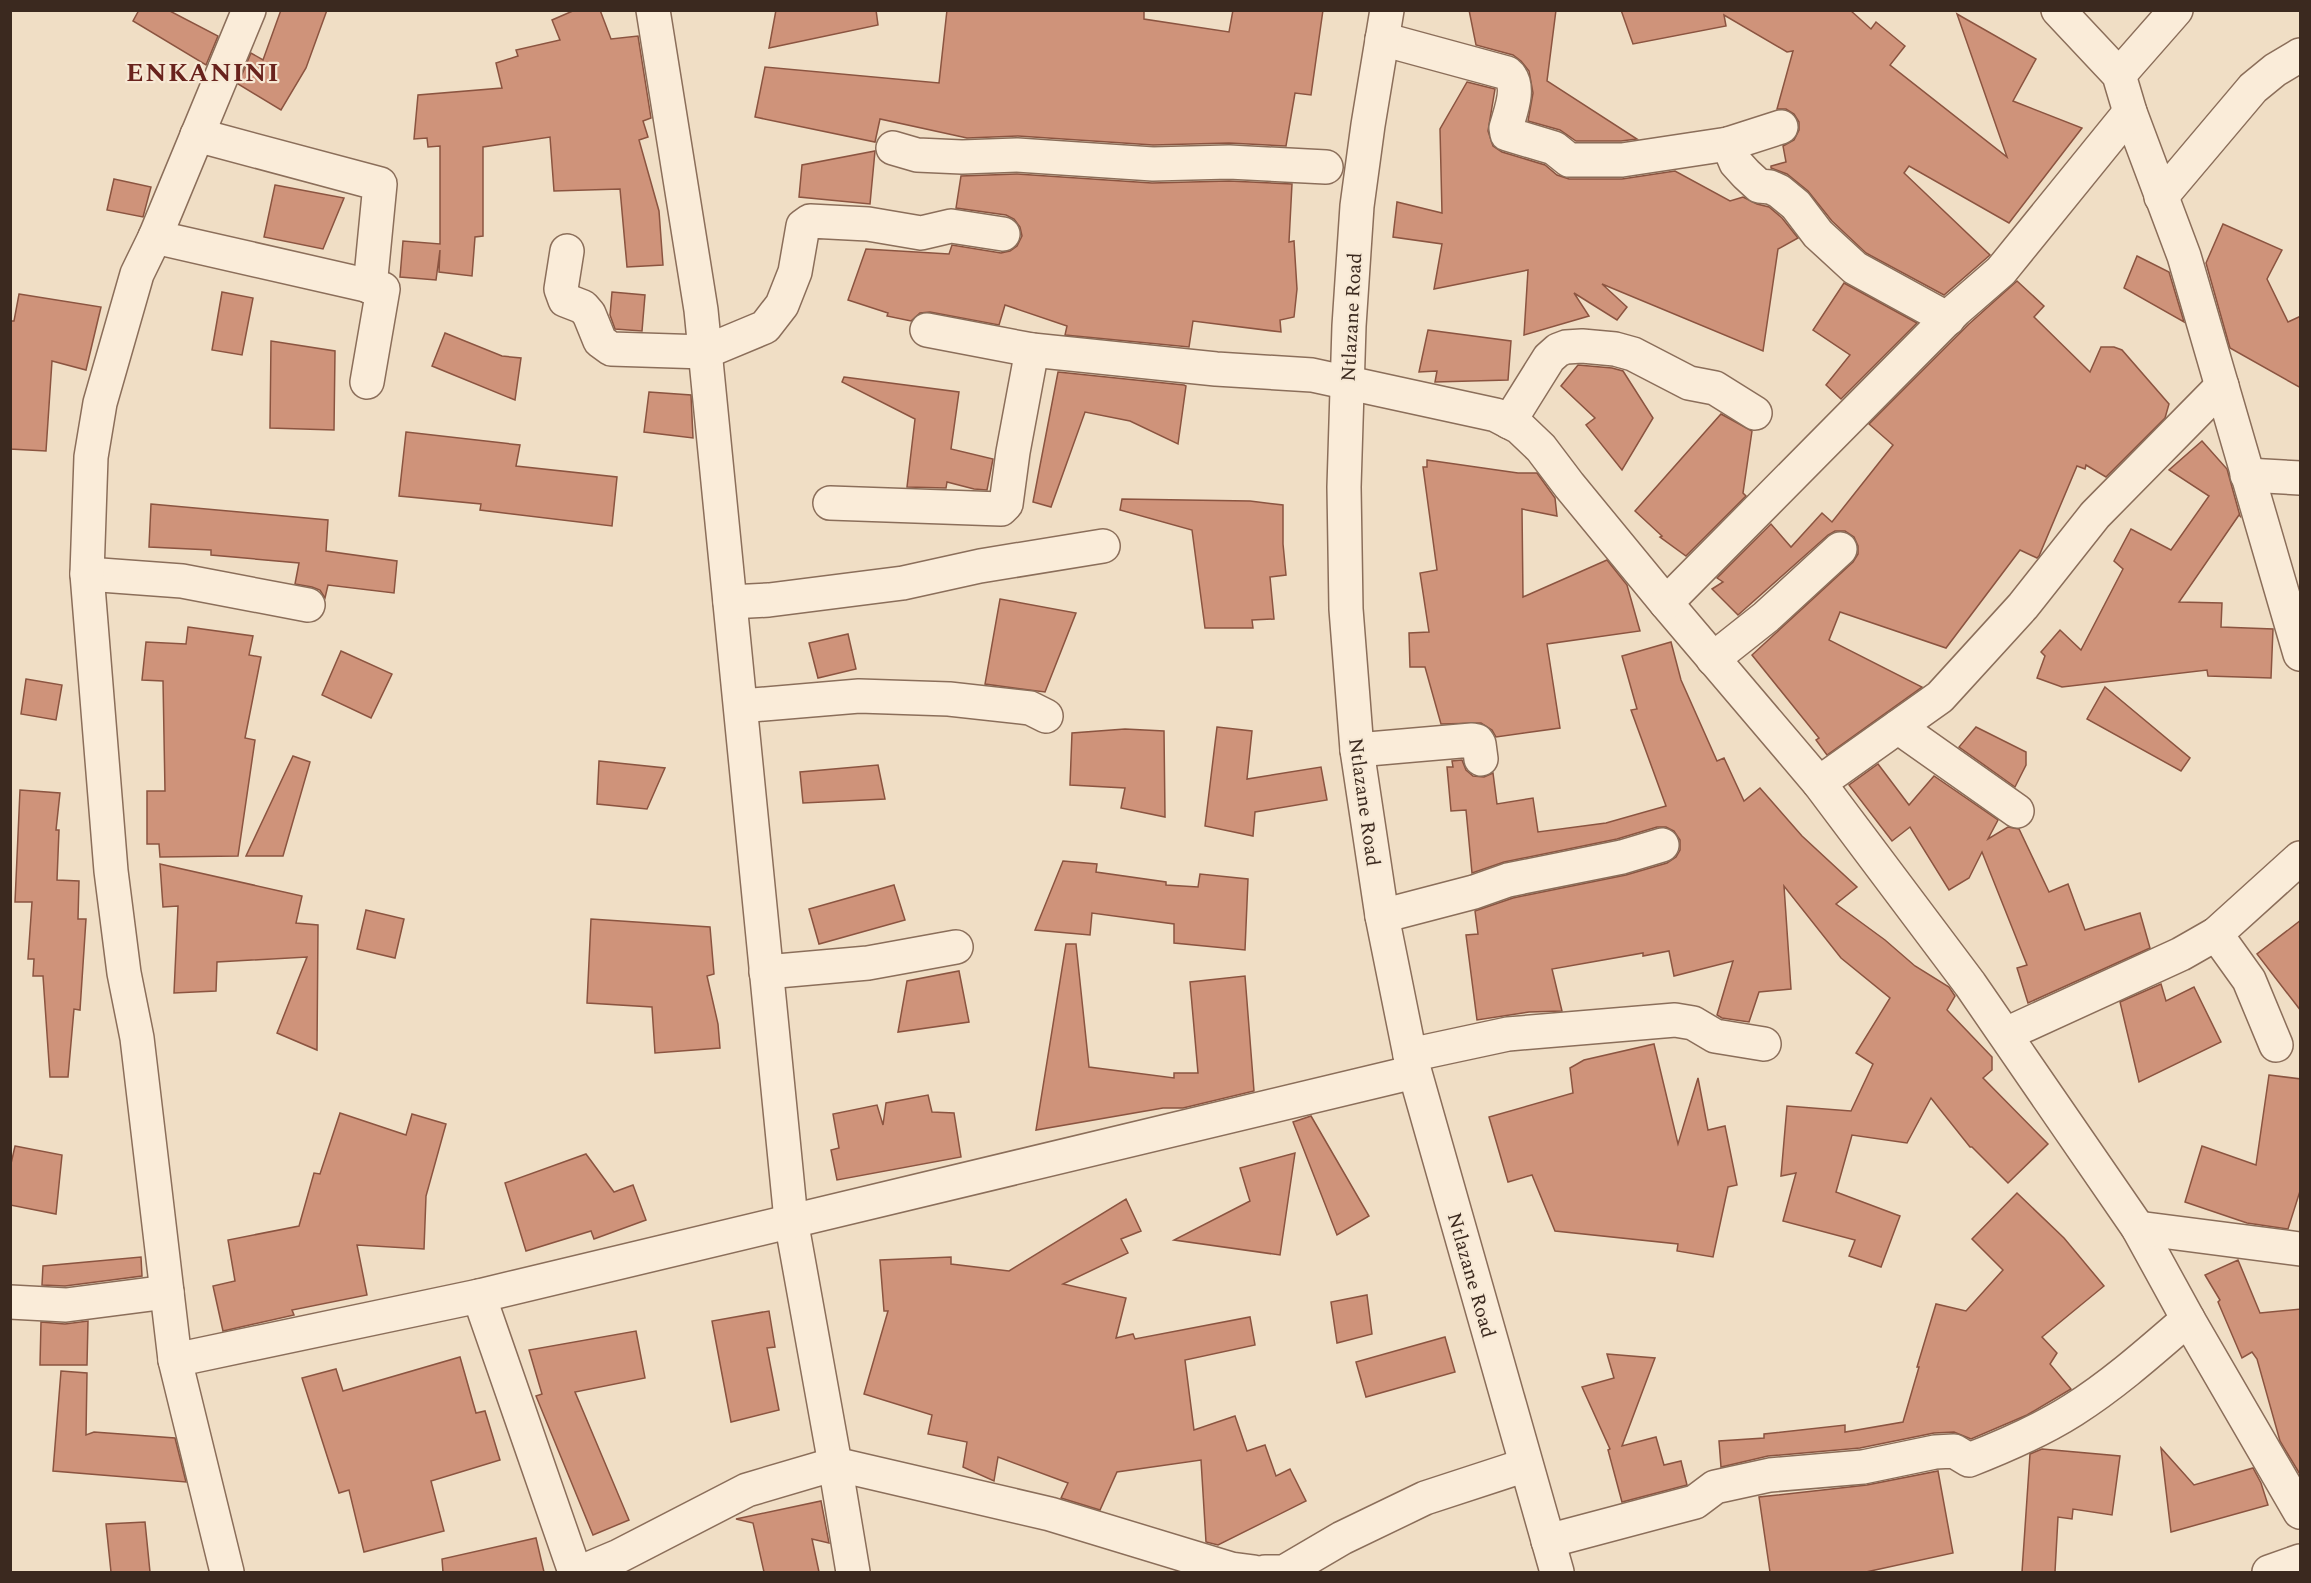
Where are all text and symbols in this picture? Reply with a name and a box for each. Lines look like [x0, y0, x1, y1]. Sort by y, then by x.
district label: ENKANINI [126, 53, 280, 93]
street label: Ntlazane Road [1334, 252, 1370, 382]
street label: Ntlazane Road [1340, 736, 1388, 868]
street label: Ntlazane Road [1439, 1209, 1503, 1342]

